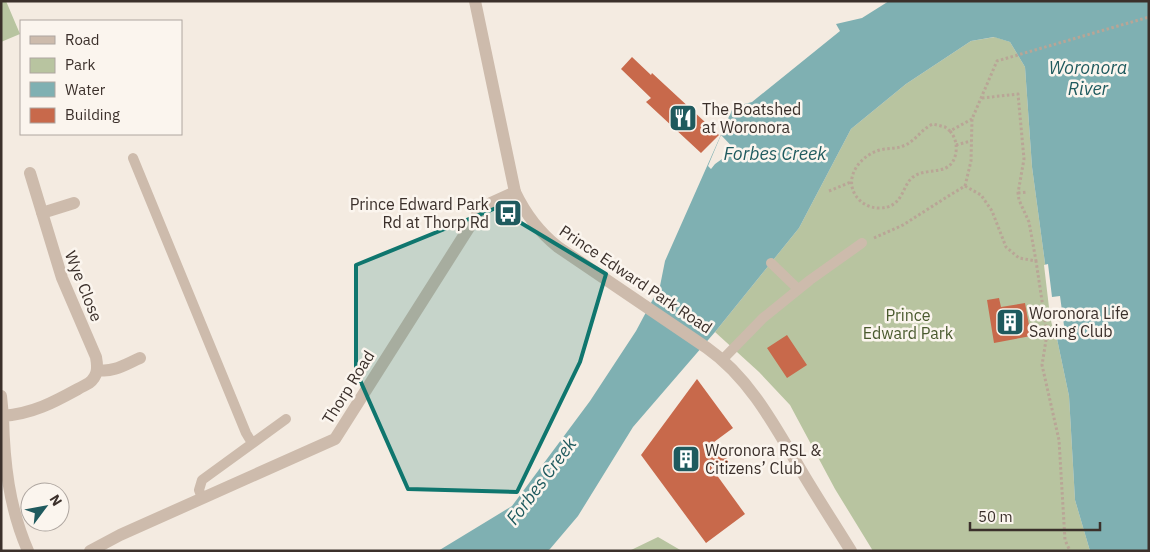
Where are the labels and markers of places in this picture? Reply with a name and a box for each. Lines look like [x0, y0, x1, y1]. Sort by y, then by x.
place label: The Boatshed at Woronora [702, 99, 801, 137]
restaurant icon: The Boatshed at Woronora [668, 103, 698, 133]
place label: Prince Edward Park Rd at Thorp Rd [350, 194, 490, 232]
bus stop icon: Prince Edward Park Rd at Thorp Rd [493, 198, 523, 228]
place label: Woronora Life Saving Club [1029, 303, 1129, 341]
building icon: Woronora Life Saving Club [995, 307, 1025, 337]
place label: Woronora RSL & Citizens’ Club [705, 440, 821, 478]
building icon: Woronora RSL & Citizens’ Club [671, 444, 701, 474]

